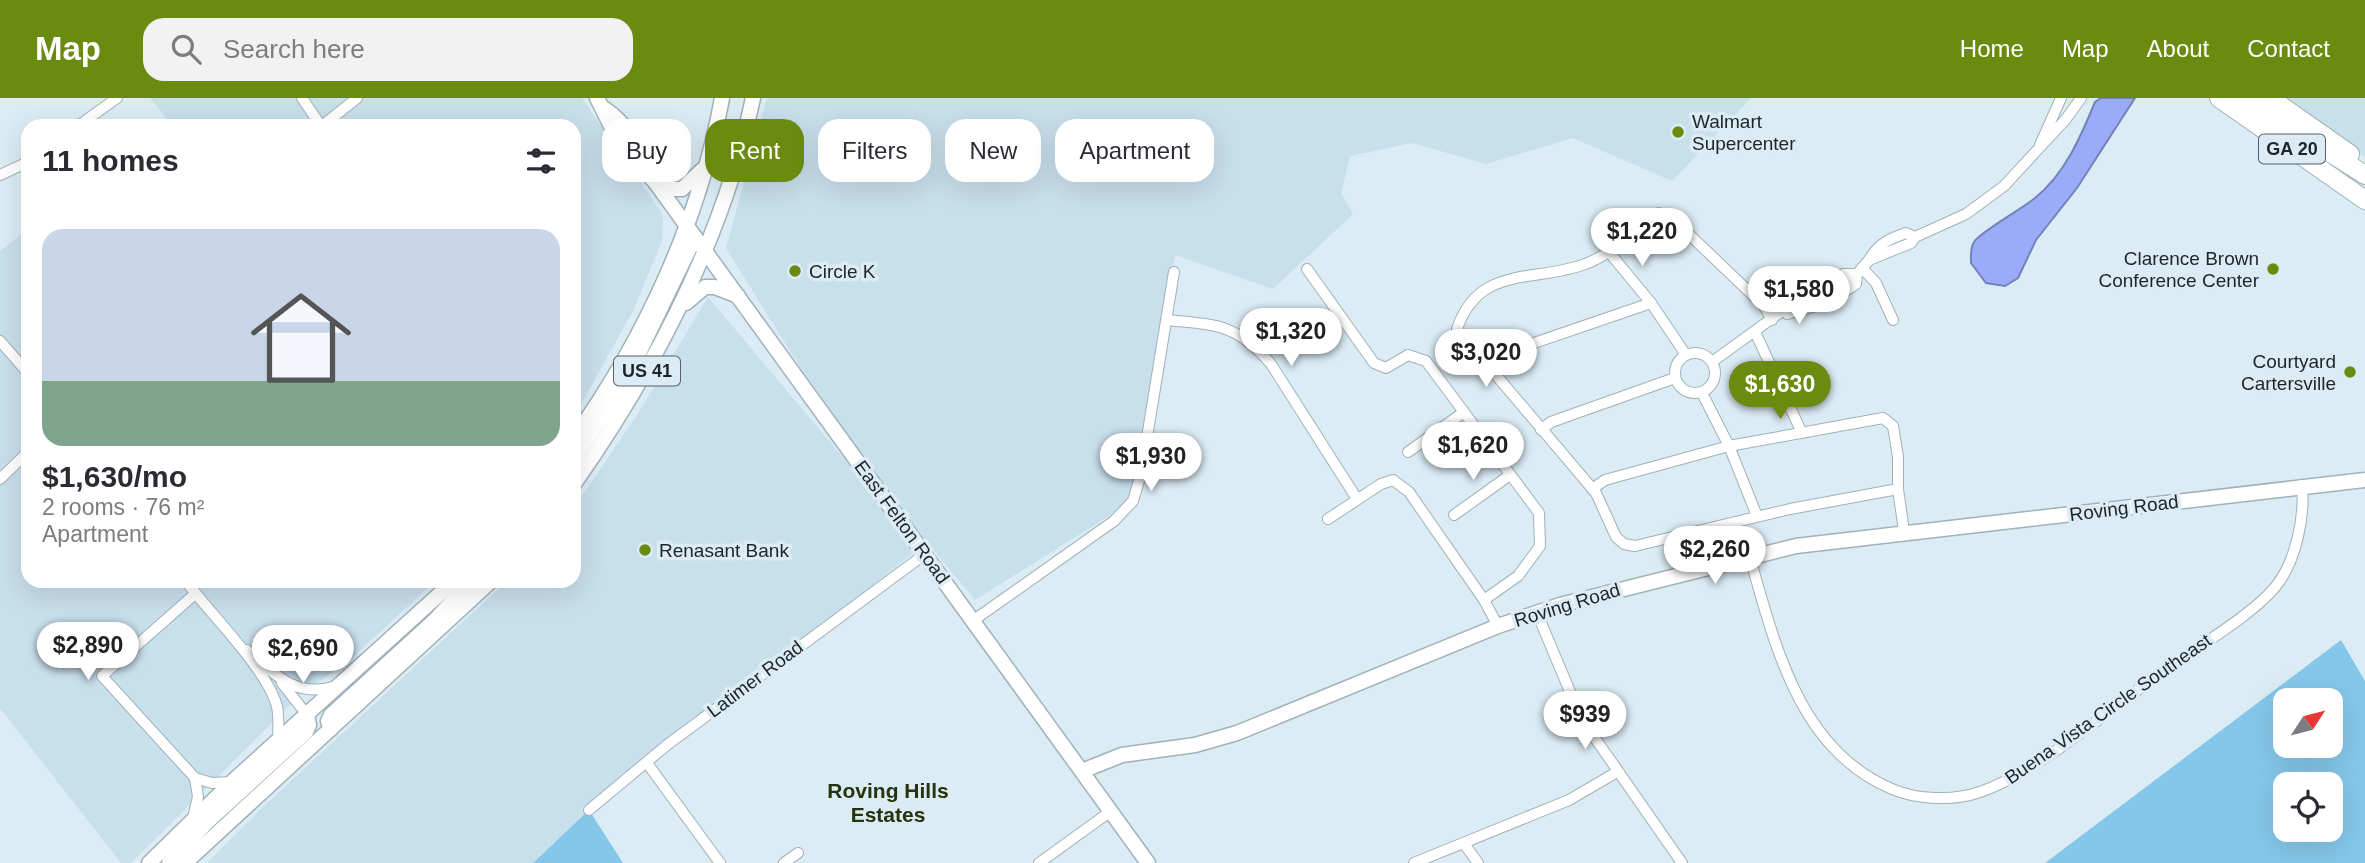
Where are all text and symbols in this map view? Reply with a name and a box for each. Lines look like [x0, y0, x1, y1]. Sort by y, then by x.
search box [143, 18, 633, 81]
text: Map [35, 30, 101, 67]
icon: search [167, 30, 205, 68]
text: Search here [223, 34, 365, 64]
text: Home [1960, 35, 2024, 62]
text: Map [2062, 35, 2109, 62]
text: About [2147, 35, 2209, 62]
text: Contact [2247, 35, 2330, 62]
place label: Walmart Supercenter [1692, 111, 1796, 154]
chip: Buy [602, 119, 691, 182]
chip: Rent [705, 119, 804, 182]
chip: Filters [818, 119, 931, 182]
chip: New [945, 119, 1041, 182]
chip: Apartment [1055, 119, 1214, 182]
marker: Walmart Supercenter [1670, 124, 1686, 140]
road number: GA 20 [2259, 134, 2325, 164]
icon: filters [522, 142, 560, 180]
text: 11 homes [42, 144, 179, 177]
pin: $1,220 [1585, 208, 1699, 268]
text: $1,220 [1607, 218, 1677, 244]
place label: Clarence Brown Conference Center [2098, 248, 2260, 291]
place label: Circle K [809, 261, 876, 282]
marker: Clarence Brown Conference Center [2265, 261, 2281, 277]
marker: Circle K [787, 263, 803, 279]
pin: $1,580 [1742, 266, 1856, 326]
icon: home [238, 275, 364, 401]
text: $1,580 [1764, 276, 1834, 302]
pin: $1,320 [1234, 308, 1348, 368]
text: $1,320 [1256, 318, 1326, 344]
pin: $3,020 [1429, 330, 1543, 389]
text: $3,020 [1451, 339, 1521, 365]
place label: Courtyard Cartersville [2241, 351, 2336, 394]
road number: US 41 [614, 356, 680, 386]
pin: $1,630 [1723, 362, 1837, 421]
marker: Courtyard Cartersville [2342, 364, 2358, 380]
text: $1,630 [1745, 371, 1815, 397]
pin: $1,620 [1416, 422, 1530, 482]
text: $1,620 [1438, 432, 1508, 458]
pin: $1,930 [1094, 434, 1208, 493]
text: $1,930 [1116, 443, 1186, 469]
street label: East Felton Road [850, 456, 954, 588]
text: $1,630/mo [42, 460, 187, 493]
street label: Roving Road [2068, 491, 2180, 525]
text: 2 rooms · 76 m² [42, 494, 204, 520]
text: Apartment [42, 521, 148, 547]
pin: $2,260 [1658, 526, 1772, 586]
text: $2,260 [1680, 536, 1750, 562]
place label: Renasant Bank [659, 540, 789, 561]
marker: Renasant Bank [637, 542, 653, 558]
street label: Roving Road [1511, 579, 1623, 631]
pin: $2,890 [31, 622, 145, 682]
pin: $2,690 [246, 626, 360, 685]
street label: Buena Vista Circle Southeast [2001, 629, 2216, 788]
text: $2,890 [53, 632, 123, 658]
text: $2,690 [268, 635, 338, 661]
street label: Latimer Road [703, 636, 807, 722]
north arrow [2273, 688, 2343, 758]
map controls [2273, 688, 2343, 842]
pin: $939 [1544, 692, 1626, 751]
text: $939 [1559, 701, 1611, 727]
button: locate [2273, 772, 2343, 842]
district label: Roving Hills Estates [827, 779, 949, 826]

